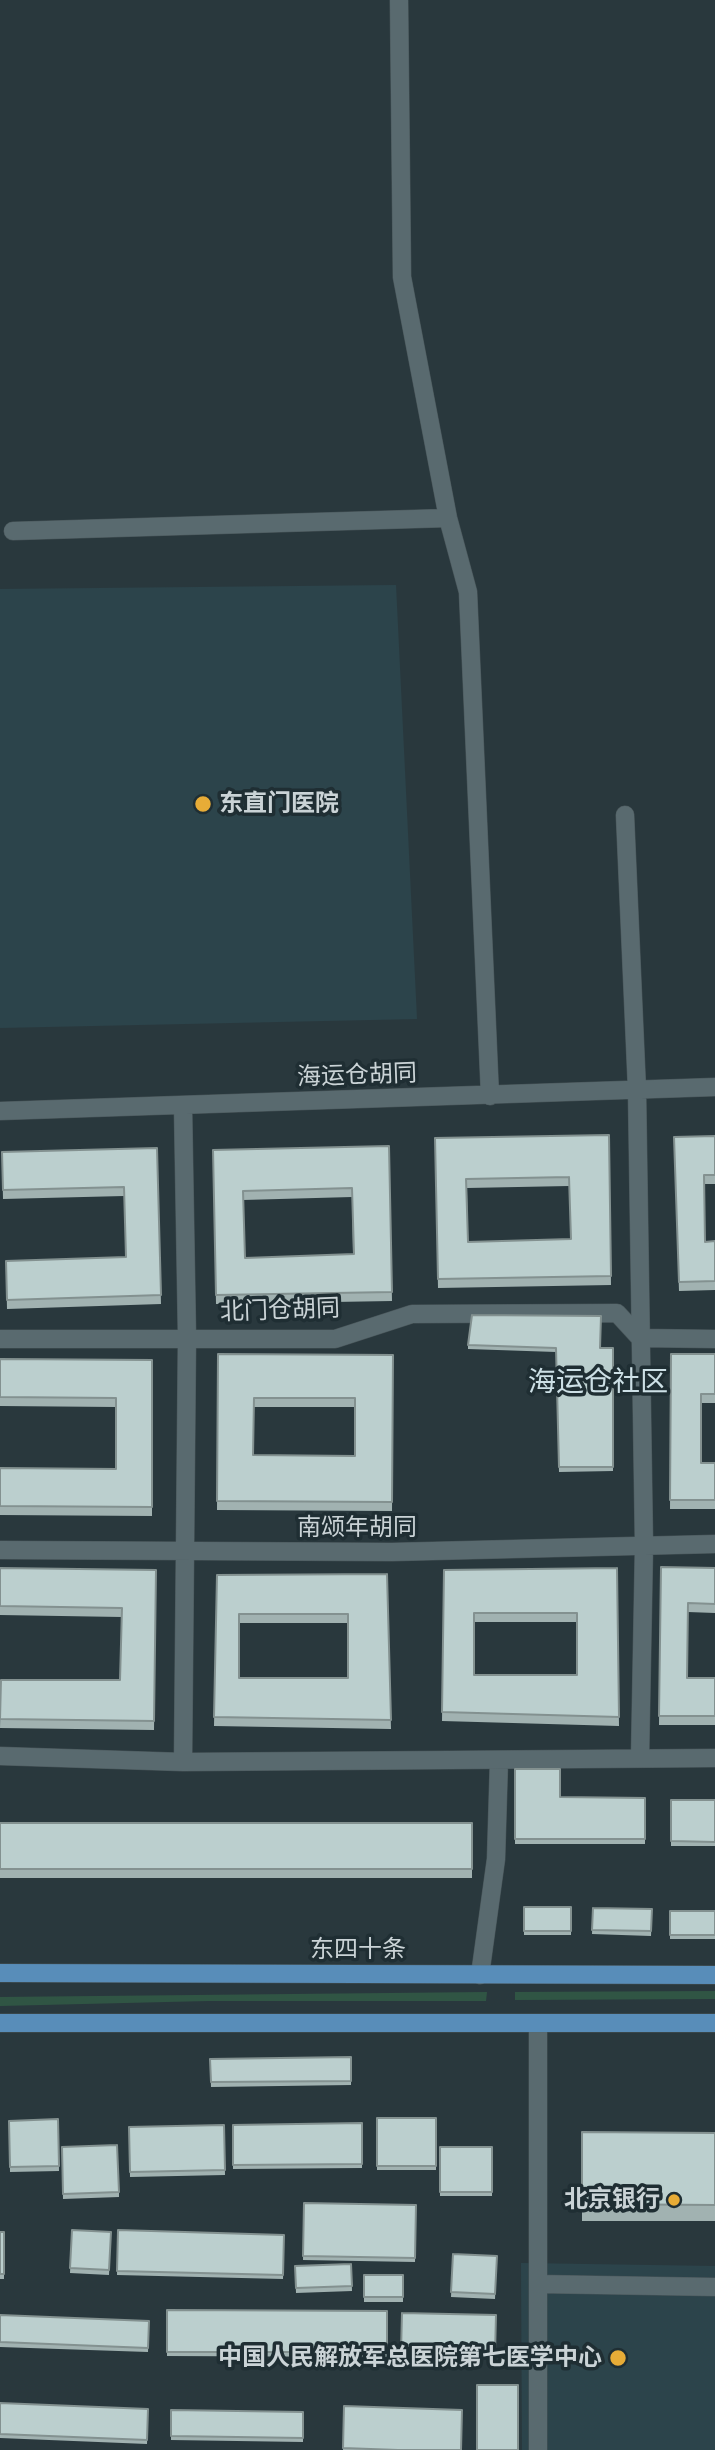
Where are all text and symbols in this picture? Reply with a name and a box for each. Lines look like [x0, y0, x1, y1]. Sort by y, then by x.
place label: 东直门医院 [219, 790, 339, 818]
marker: 东直门医院 [193, 794, 213, 814]
street label: 海运仓胡同 [297, 1060, 417, 1092]
street label: 北门仓胡同 [220, 1295, 340, 1327]
district label: 海运仓社区 [528, 1366, 668, 1400]
street label: 南颂年胡同 [297, 1514, 417, 1542]
street label: 东四十条 [310, 1936, 406, 1964]
place label: 北京银行 [564, 2186, 660, 2214]
marker: 北京银行 [666, 2192, 682, 2208]
place label: 中国人民解放军总医院第七医学中心 [218, 2344, 602, 2372]
marker: 中国人民解放军总医院第七医学中心 [608, 2348, 628, 2368]

